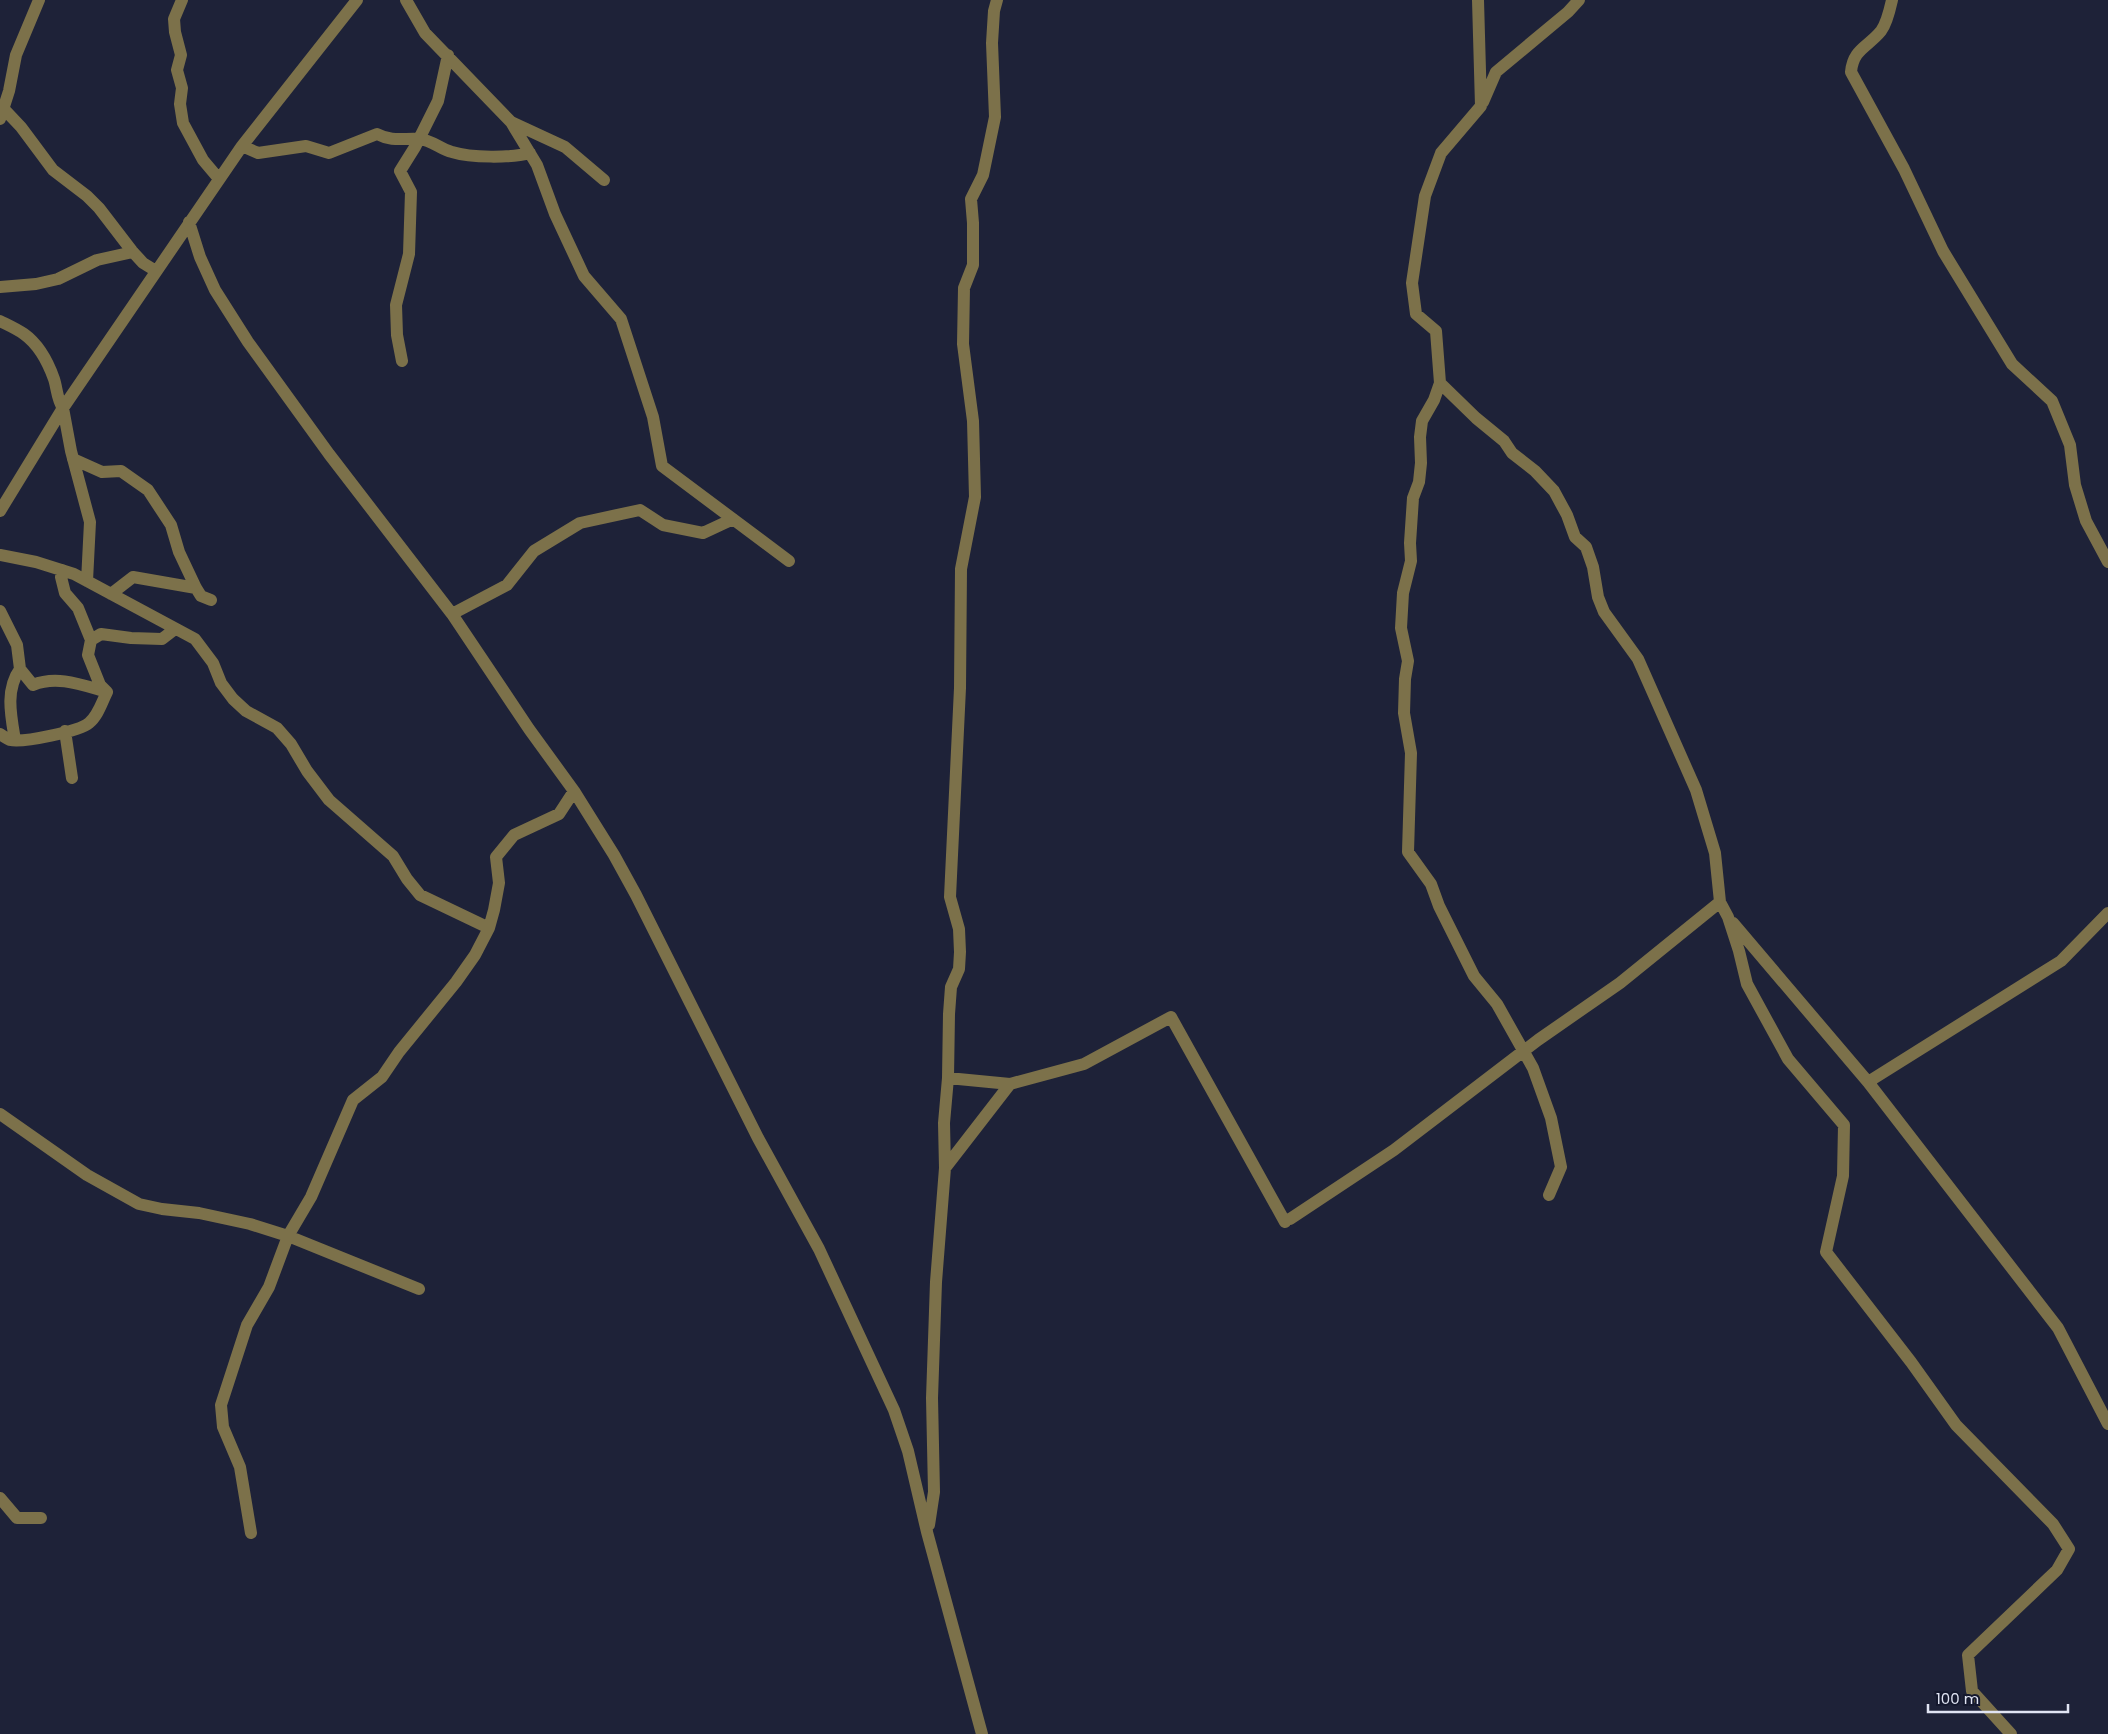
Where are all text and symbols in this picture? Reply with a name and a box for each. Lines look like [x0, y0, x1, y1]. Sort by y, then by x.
scale bar [1928, 1682, 2068, 1714]
text: 100 m [1936, 1688, 1979, 1709]

